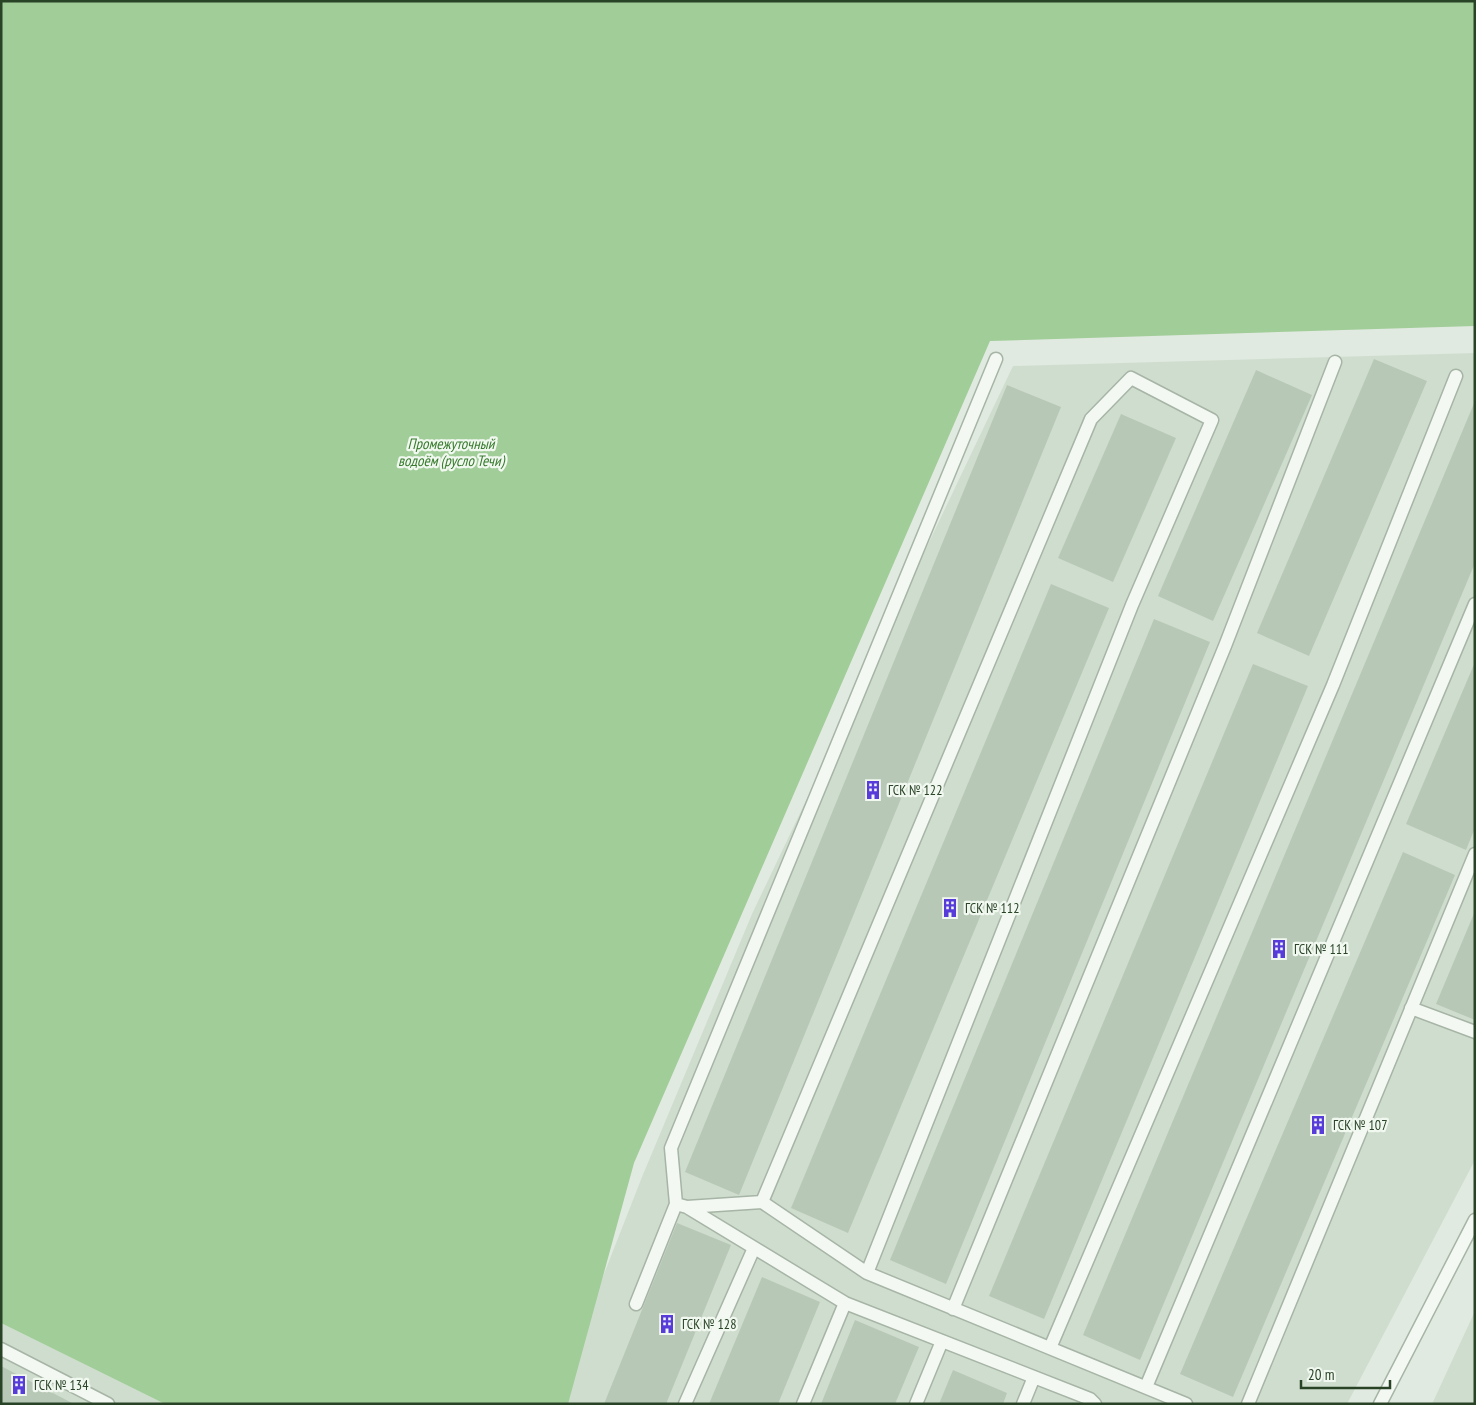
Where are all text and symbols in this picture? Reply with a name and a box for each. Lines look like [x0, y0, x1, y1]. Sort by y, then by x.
water label: Промежуточный водоём (русло Течи) [398, 434, 506, 470]
building icon: ГСК № 122 [862, 779, 884, 801]
place label: ГСК № 122 [888, 781, 942, 799]
building icon: ГСК № 112 [939, 897, 961, 919]
place label: ГСК № 112 [965, 899, 1019, 917]
building icon: ГСК № 111 [1268, 938, 1290, 960]
place label: ГСК № 111 [1294, 940, 1348, 958]
building icon: ГСК № 107 [1307, 1114, 1329, 1136]
place label: ГСК № 107 [1333, 1116, 1387, 1134]
building icon: ГСК № 128 [656, 1313, 678, 1335]
place label: ГСК № 128 [682, 1315, 736, 1333]
scale bar [1301, 1358, 1390, 1390]
text: 20 m [1308, 1365, 1334, 1384]
building icon: ГСК № 134 [8, 1374, 30, 1396]
place label: ГСК № 134 [34, 1376, 89, 1394]

